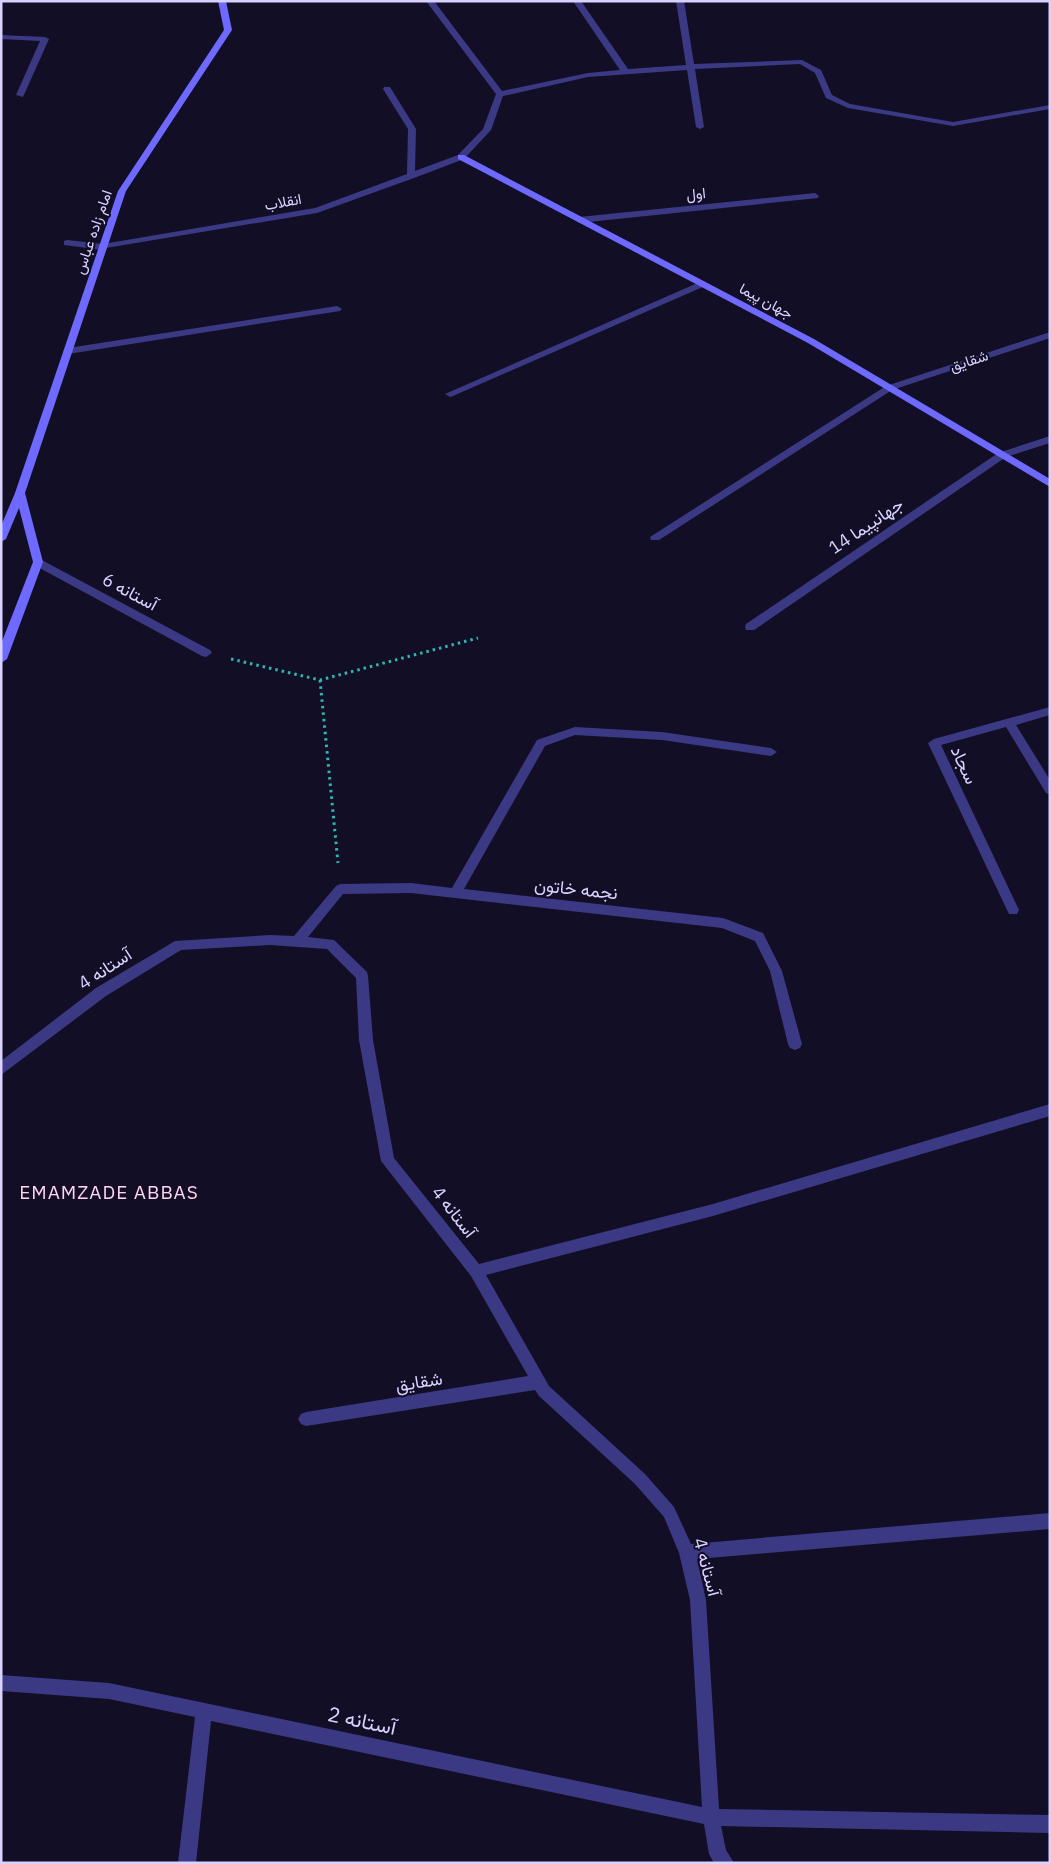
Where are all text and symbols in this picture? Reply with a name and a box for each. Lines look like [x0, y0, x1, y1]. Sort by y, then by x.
street label: اول [685, 183, 707, 204]
street label: امام زاده عباس [69, 187, 117, 277]
street label: انقلاب [263, 189, 303, 214]
street label: جهان پیما [736, 278, 796, 324]
street label: شقایق [947, 345, 991, 377]
street label: جهانپیما 14 [824, 492, 908, 560]
street label: آستانه 6 [99, 567, 164, 617]
street label: سجاد [946, 742, 983, 788]
street label: نجمه خاتون [533, 873, 619, 904]
street label: آستانه 4 [74, 942, 137, 994]
district label: EMAMZADE ABBAS [19, 1180, 199, 1204]
street label: آستانه 4 [427, 1181, 483, 1244]
street label: شقایق [394, 1366, 444, 1397]
street label: آستانه 4 [689, 1535, 727, 1600]
street label: آستانه 2 [325, 1699, 401, 1741]

